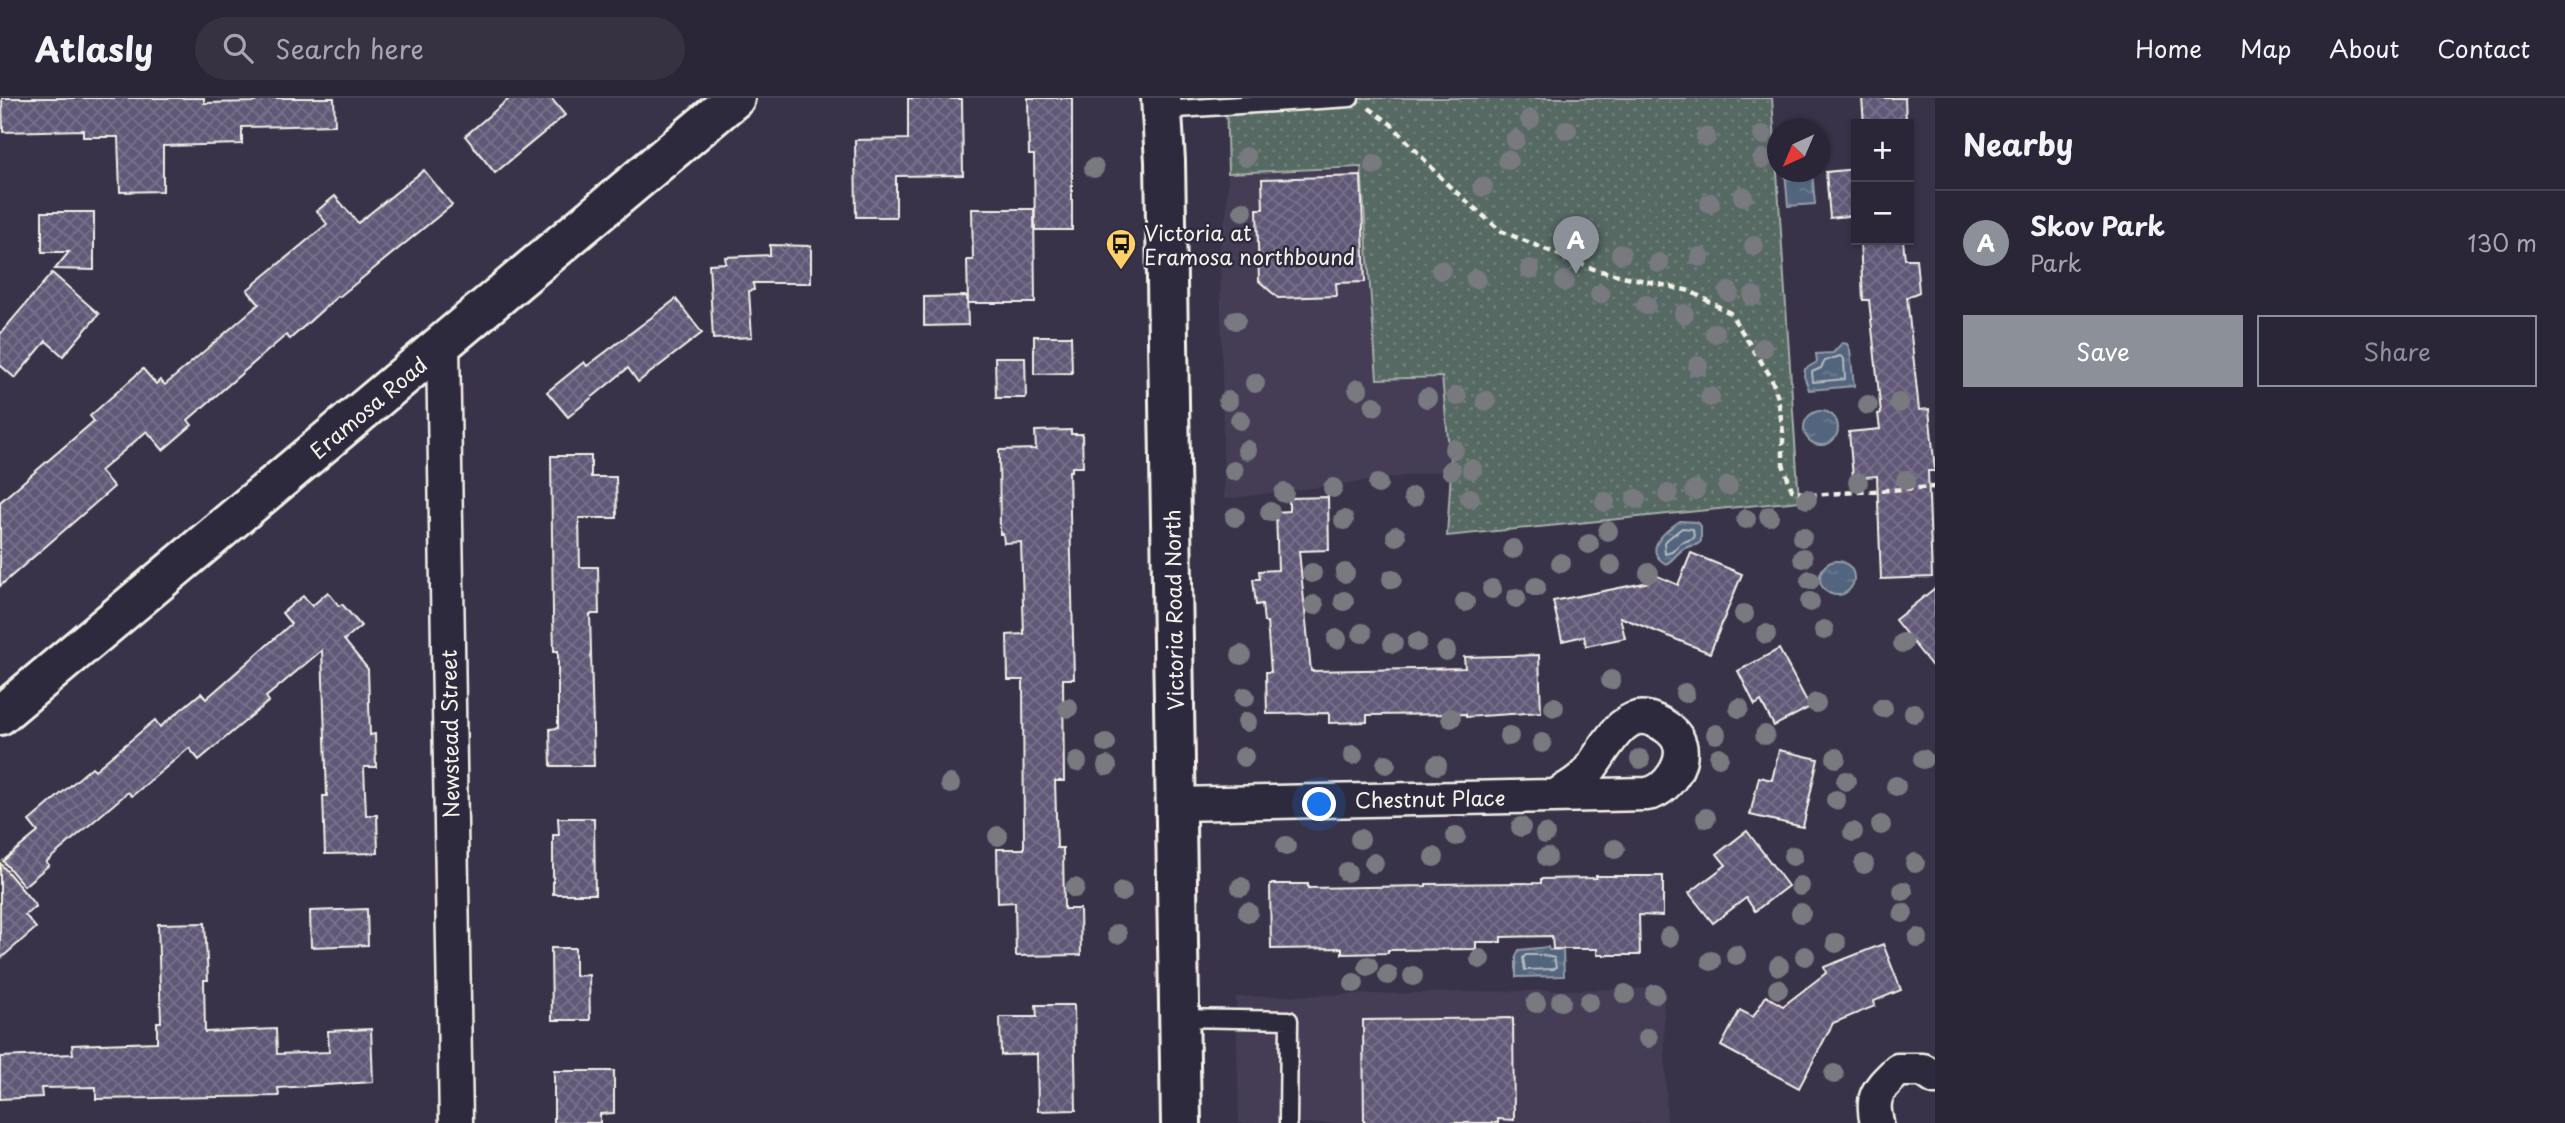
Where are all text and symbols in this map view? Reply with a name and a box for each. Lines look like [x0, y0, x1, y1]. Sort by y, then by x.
search box [195, 17, 685, 80]
text: Atlasly [35, 23, 153, 73]
icon: search [219, 29, 257, 67]
text: Search here [275, 29, 424, 68]
text: Home [2135, 30, 2202, 66]
text: Map [2240, 30, 2291, 66]
text: About [2329, 30, 2399, 66]
text: Contact [2437, 30, 2530, 66]
north arrow [1767, 119, 1830, 182]
map controls [1851, 119, 1914, 245]
button: + [1851, 119, 1914, 182]
text: Nearby [1963, 121, 2073, 166]
button: − [1851, 182, 1914, 245]
text: Skov Park [2030, 206, 2165, 245]
place label: Victoria at Eramosa northbound [1144, 216, 1355, 272]
pin: A [1553, 216, 1599, 274]
text: A [1977, 225, 1995, 260]
text: 130 m [2467, 225, 2537, 260]
bus stop icon: Victoria at Eramosa northbound [1104, 227, 1138, 271]
text: Park [2030, 245, 2081, 280]
button: Save [1963, 315, 2243, 387]
button: Share [2257, 315, 2537, 387]
street label: Eramosa Road [302, 348, 434, 466]
street label: Victoria Road North [1155, 509, 1191, 711]
street label: Newstead Street [432, 649, 466, 819]
street label: Chestnut Place [1355, 781, 1505, 815]
your location [1302, 787, 1336, 821]

